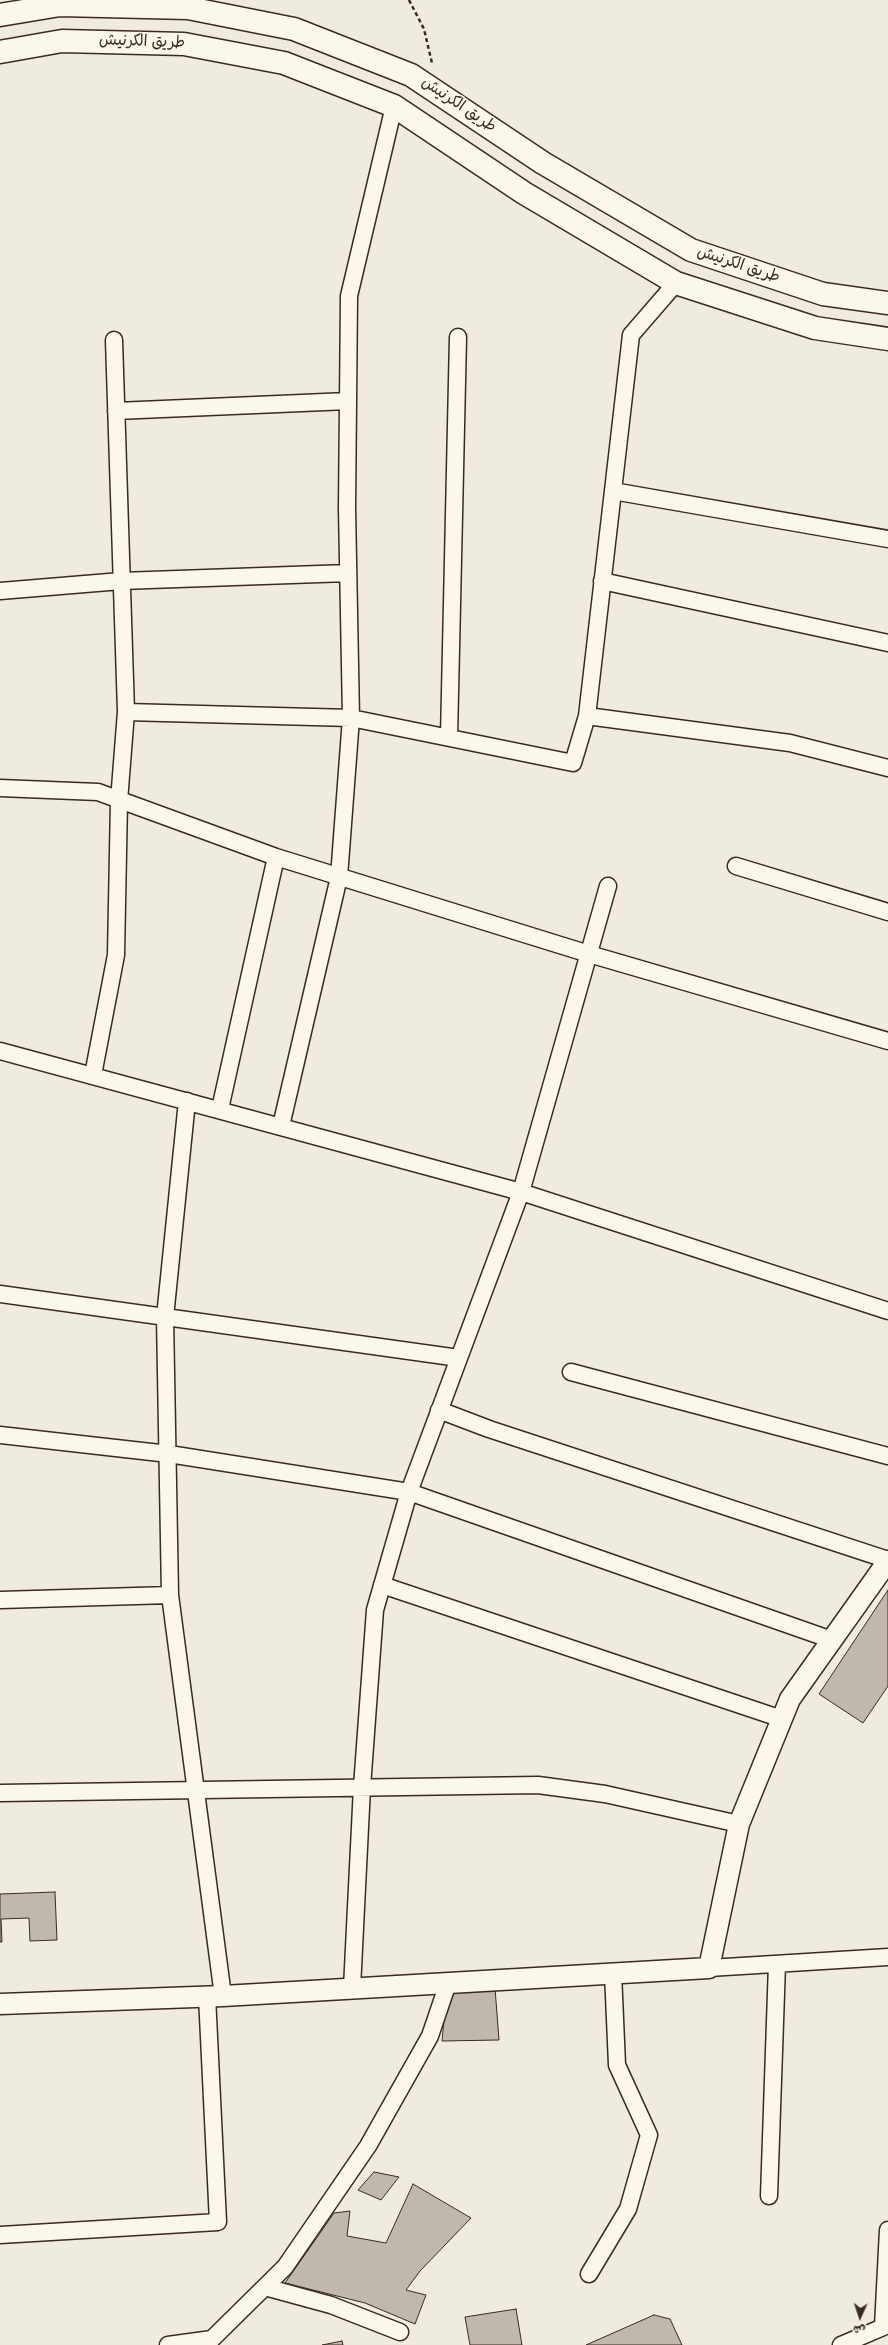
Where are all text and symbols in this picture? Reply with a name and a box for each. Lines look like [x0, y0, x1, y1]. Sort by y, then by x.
street label: طريق الكرنيش [99, 32, 185, 54]
street label: طريق الكرنيش [417, 74, 499, 138]
street label: طريق الكرنيش [694, 244, 782, 288]
north arrow [840, 2297, 880, 2337]
text: ش [853, 2321, 866, 2337]

